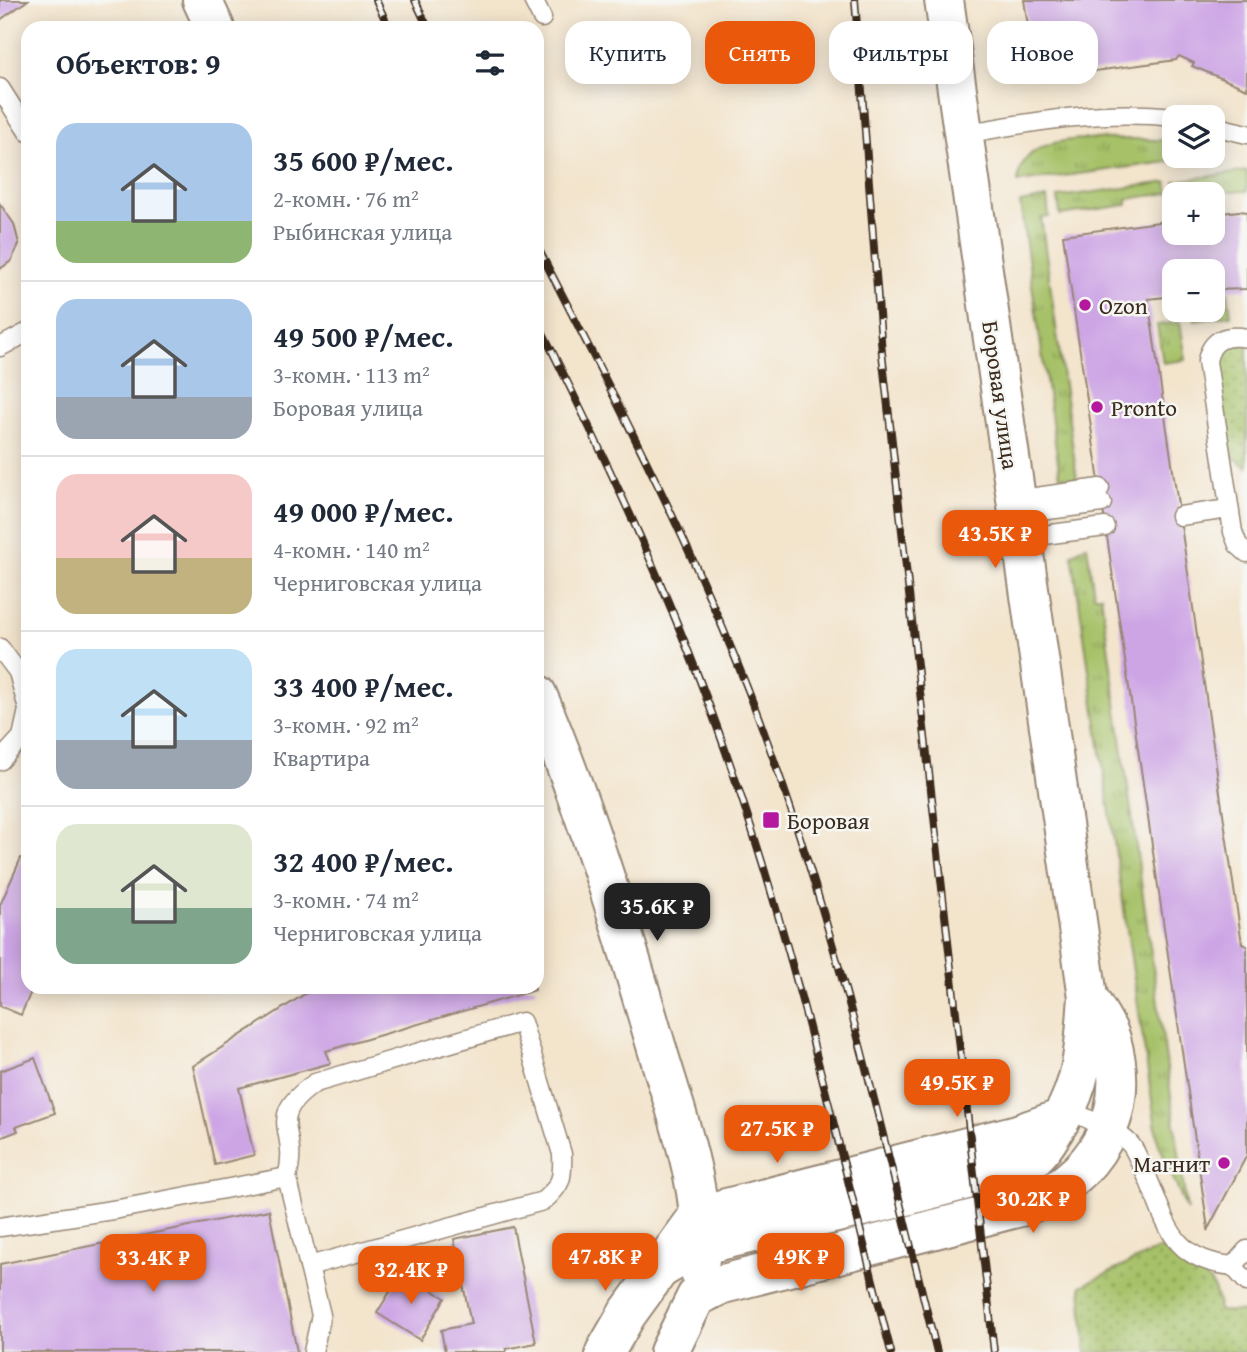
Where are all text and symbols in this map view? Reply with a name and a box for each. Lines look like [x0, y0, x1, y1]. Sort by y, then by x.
chip: Купить [565, 21, 691, 84]
chip: Снять [705, 21, 815, 84]
chip: Фильтры [829, 21, 973, 84]
chip: Новое [987, 21, 1098, 84]
text: Объектов: 9 [56, 41, 220, 85]
icon: filters [471, 44, 509, 82]
map controls [1162, 105, 1225, 322]
button: layers [1162, 105, 1225, 168]
text: 35 600 ₽/мес. [273, 138, 454, 182]
icon: home [112, 151, 196, 235]
text: 2-комн. · 76 m² [273, 182, 419, 215]
button: + [1162, 182, 1225, 245]
text: Рыбинская улица [273, 215, 452, 248]
button: − [1162, 259, 1225, 322]
place label: Ozon [1099, 289, 1148, 322]
marker: Ozon [1077, 297, 1093, 313]
text: 49 500 ₽/мес. [273, 314, 454, 358]
street label: Боровая улица [974, 318, 1028, 472]
icon: home [112, 327, 196, 411]
text: 3-комн. · 113 m² [273, 358, 430, 391]
text: Боровая улица [273, 391, 423, 424]
place label: Pronto [1111, 391, 1177, 424]
marker: Pronto [1089, 399, 1105, 415]
text: 49 000 ₽/мес. [273, 489, 454, 533]
icon: home [112, 502, 196, 586]
pin: 43.5K ₽ [930, 510, 1060, 570]
text: 43.5K ₽ [958, 516, 1032, 549]
text: 4-комн. · 140 m² [273, 533, 430, 566]
text: Черниговская улица [273, 566, 482, 599]
text: 33 400 ₽/мес. [273, 664, 454, 708]
icon: home [112, 677, 196, 761]
text: 3-комн. · 92 m² [273, 708, 419, 741]
text: Квартира [273, 741, 370, 774]
place label: Боровая [787, 804, 870, 837]
marker: Боровая [761, 810, 781, 830]
text: 32 400 ₽/мес. [273, 839, 454, 883]
icon: home [112, 852, 196, 936]
text: 3-комн. · 74 m² [273, 883, 419, 916]
pin: 35.6K ₽ [592, 884, 722, 943]
text: 35.6K ₽ [620, 889, 694, 922]
text: Черниговская улица [273, 916, 482, 949]
pin: 49.5K ₽ [892, 1060, 1022, 1119]
text: 49.5K ₽ [920, 1065, 994, 1098]
pin: 27.5K ₽ [712, 1106, 842, 1165]
text: 27.5K ₽ [740, 1111, 814, 1144]
place label: Магнит [1133, 1147, 1210, 1180]
marker: Магнит [1216, 1155, 1232, 1171]
pin: 30.2K ₽ [968, 1176, 1098, 1235]
text: 30.2K ₽ [996, 1181, 1070, 1214]
pin: 33.4K ₽ [88, 1234, 218, 1294]
pin: 47.8K ₽ [540, 1234, 670, 1293]
pin: 49K ₽ [752, 1234, 850, 1293]
text: 47.8K ₽ [568, 1239, 642, 1272]
text: 49K ₽ [773, 1239, 829, 1272]
text: 33.4K ₽ [116, 1240, 190, 1273]
pin: 32.4K ₽ [346, 1246, 476, 1306]
text: 32.4K ₽ [374, 1252, 448, 1285]

